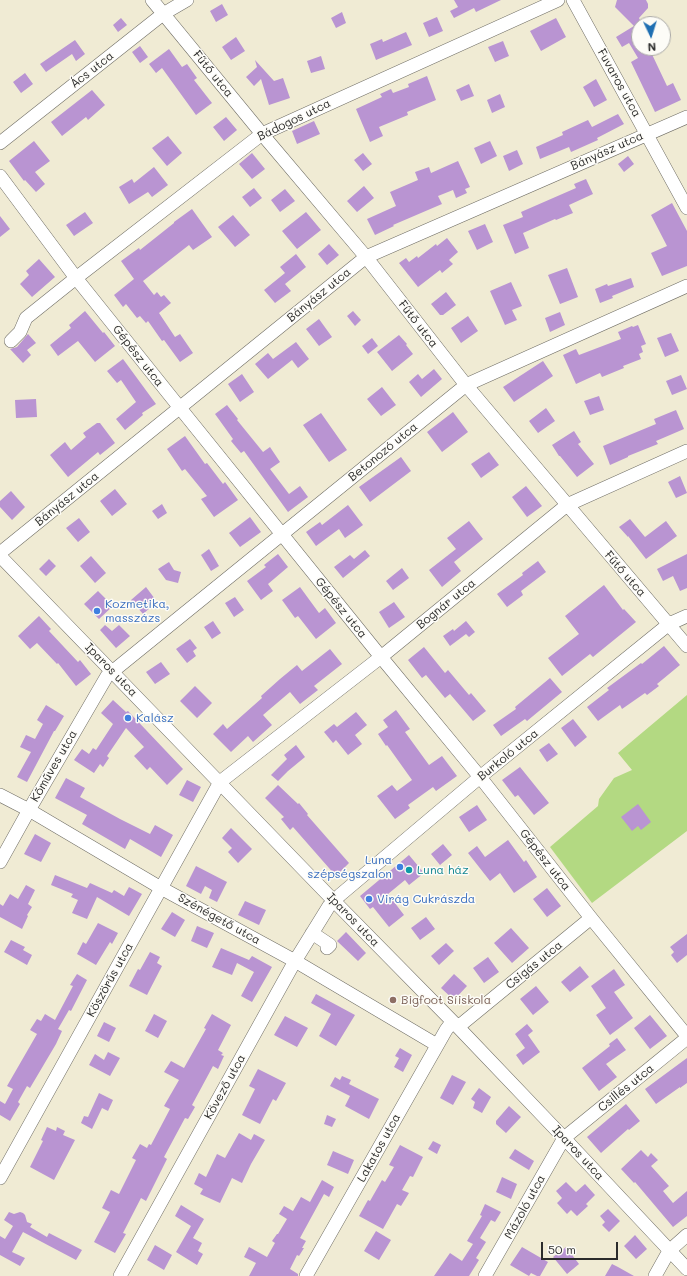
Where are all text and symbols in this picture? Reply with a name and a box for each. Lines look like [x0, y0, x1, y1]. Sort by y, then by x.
north arrow [631, 16, 671, 56]
text: N [647, 40, 657, 55]
street label: Fuvaros utca [594, 46, 644, 120]
street label: Fűtő utca [190, 48, 236, 100]
street label: Ács utca [68, 49, 116, 91]
street label: Bádogos utca [255, 96, 333, 144]
street label: Bányász utca [568, 129, 646, 173]
street label: Bányász utca [284, 265, 354, 325]
street label: Fűtő utca [395, 298, 441, 350]
street label: Gépész utca [110, 322, 166, 390]
street label: Betonozó utca [345, 420, 421, 484]
street label: Bányász utca [32, 469, 102, 529]
street label: Fűtő utca [601, 548, 649, 600]
street label: Gépész utca [312, 575, 370, 641]
street label: Bognár utca [414, 576, 478, 632]
place label: Kozmetika, masszázs [105, 597, 169, 625]
marker: Kozmetika, masszázs [92, 606, 102, 616]
street label: Iparos utca [82, 640, 140, 700]
place label: Kalász [136, 711, 174, 725]
marker: Kalász [123, 713, 133, 723]
street label: Burkoló utca [475, 726, 541, 784]
street label: Kőműves utca [28, 728, 80, 804]
street label: Gépész utca [517, 826, 573, 894]
place label: Luna szépségszalon [307, 853, 392, 881]
marker: Luna szépségszalon [395, 862, 405, 872]
place label: Luna ház [417, 863, 469, 877]
marker: Luna ház [404, 865, 414, 875]
street label: Szénégető utca [175, 890, 263, 948]
street label: Iparos utca [324, 890, 382, 950]
place label: Virág Cukrászda [377, 892, 475, 906]
marker: Virág Cukrászda [364, 894, 374, 904]
street label: Csigás utca [503, 938, 565, 992]
street label: Köszörűs utca [84, 940, 136, 1020]
place label: Bigfoot Síiskola [401, 993, 491, 1007]
marker: Bigfoot Síiskola [388, 995, 398, 1005]
street label: Kövező utca [201, 1052, 249, 1122]
street label: Csillés utca [595, 1061, 657, 1115]
street label: Lakatos utca [354, 1111, 404, 1185]
street label: Iparos utca [549, 1123, 607, 1183]
street label: Mázoló utca [501, 1172, 549, 1242]
scale bar [543, 1234, 620, 1260]
text: 50 m [548, 1241, 576, 1257]

